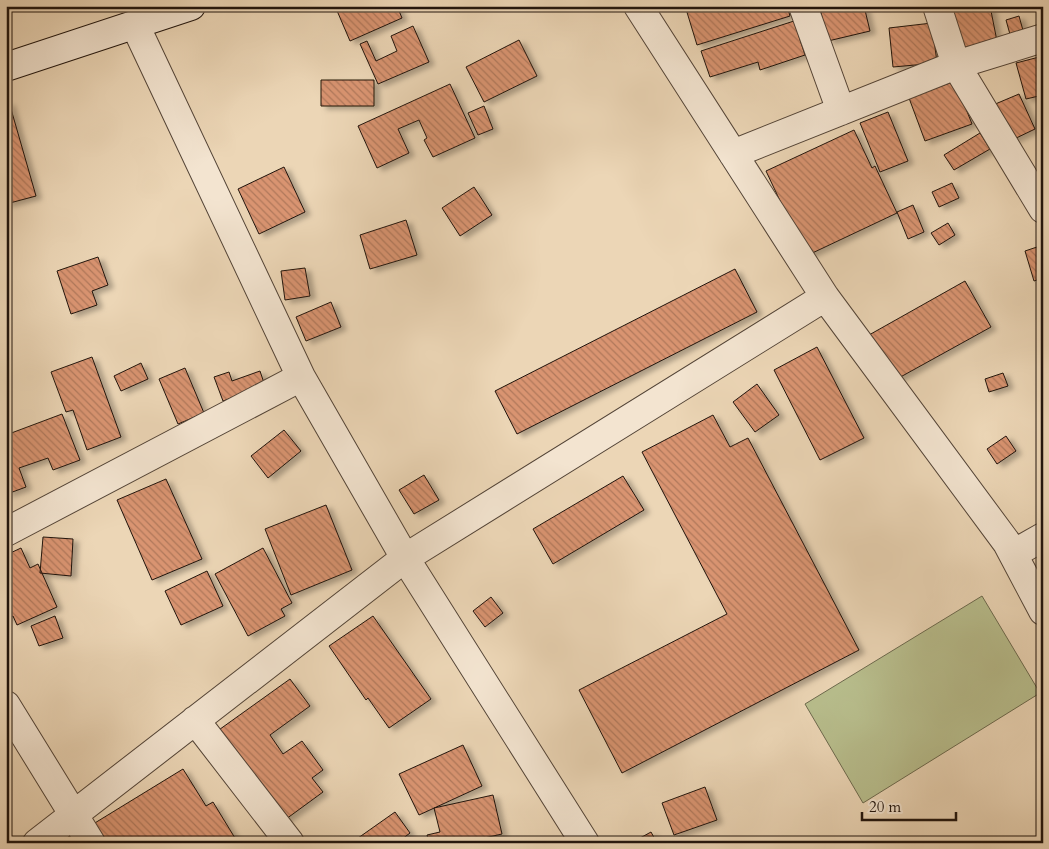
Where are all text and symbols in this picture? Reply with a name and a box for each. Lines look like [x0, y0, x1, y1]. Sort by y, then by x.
scale bar [862, 789, 955, 821]
text: 20 m [869, 797, 901, 817]

